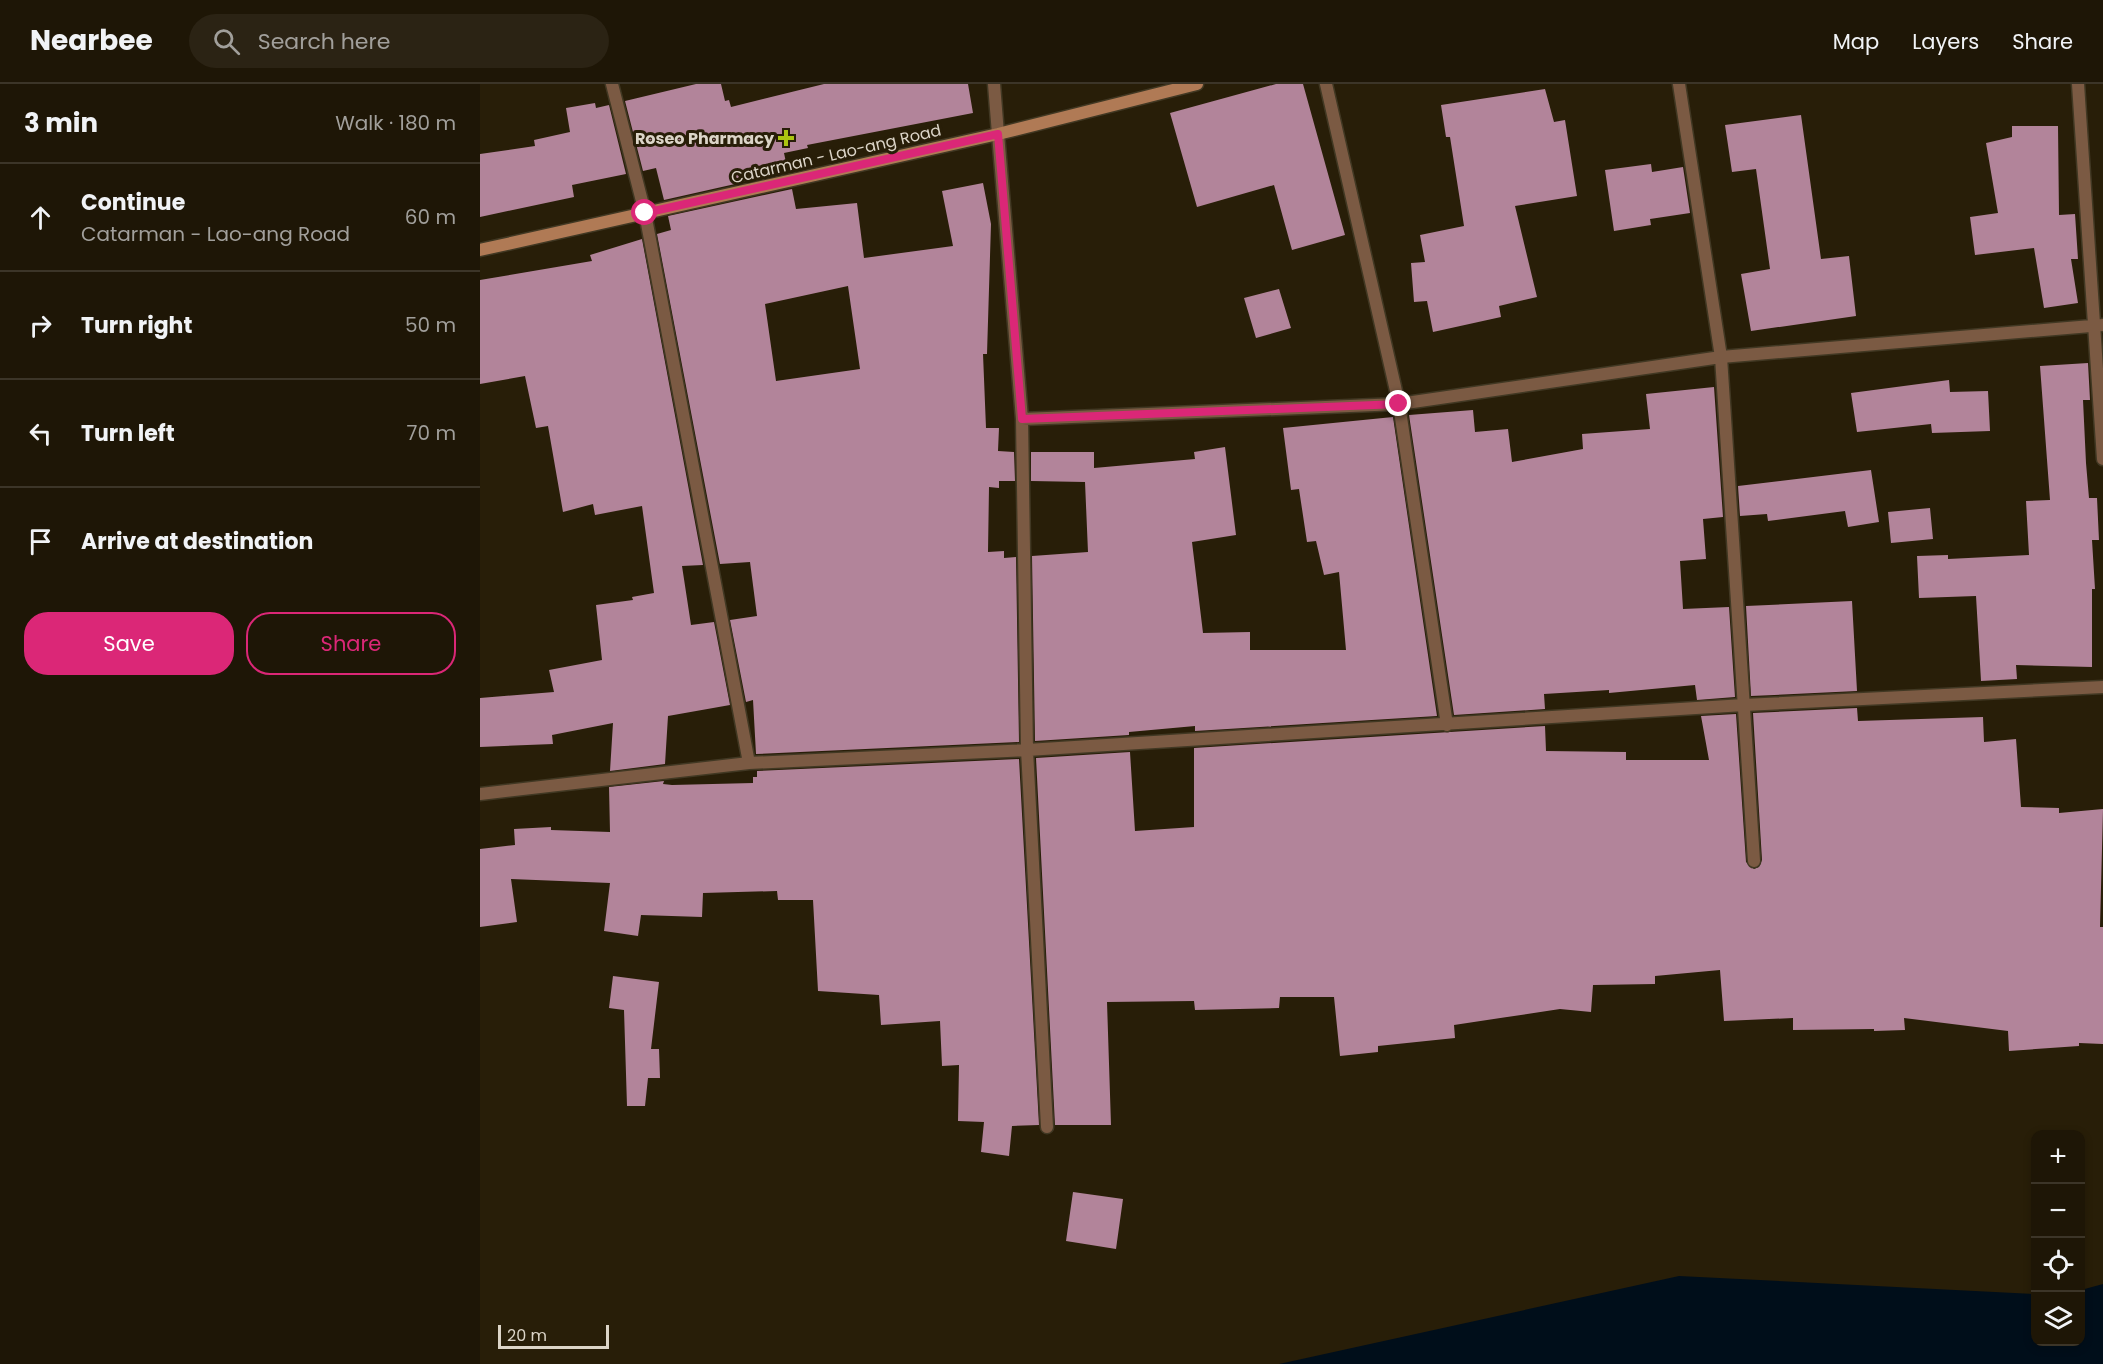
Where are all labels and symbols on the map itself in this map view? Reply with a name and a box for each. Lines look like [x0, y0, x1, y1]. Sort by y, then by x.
street label: Catarman - Lao-ang Road [729, 119, 943, 189]
place label: Roseo Pharmacy [635, 127, 775, 150]
marker: Roseo Pharmacy [779, 131, 793, 145]
route start [631, 199, 657, 225]
route end [1385, 390, 1411, 416]
scale bar [498, 1322, 609, 1350]

